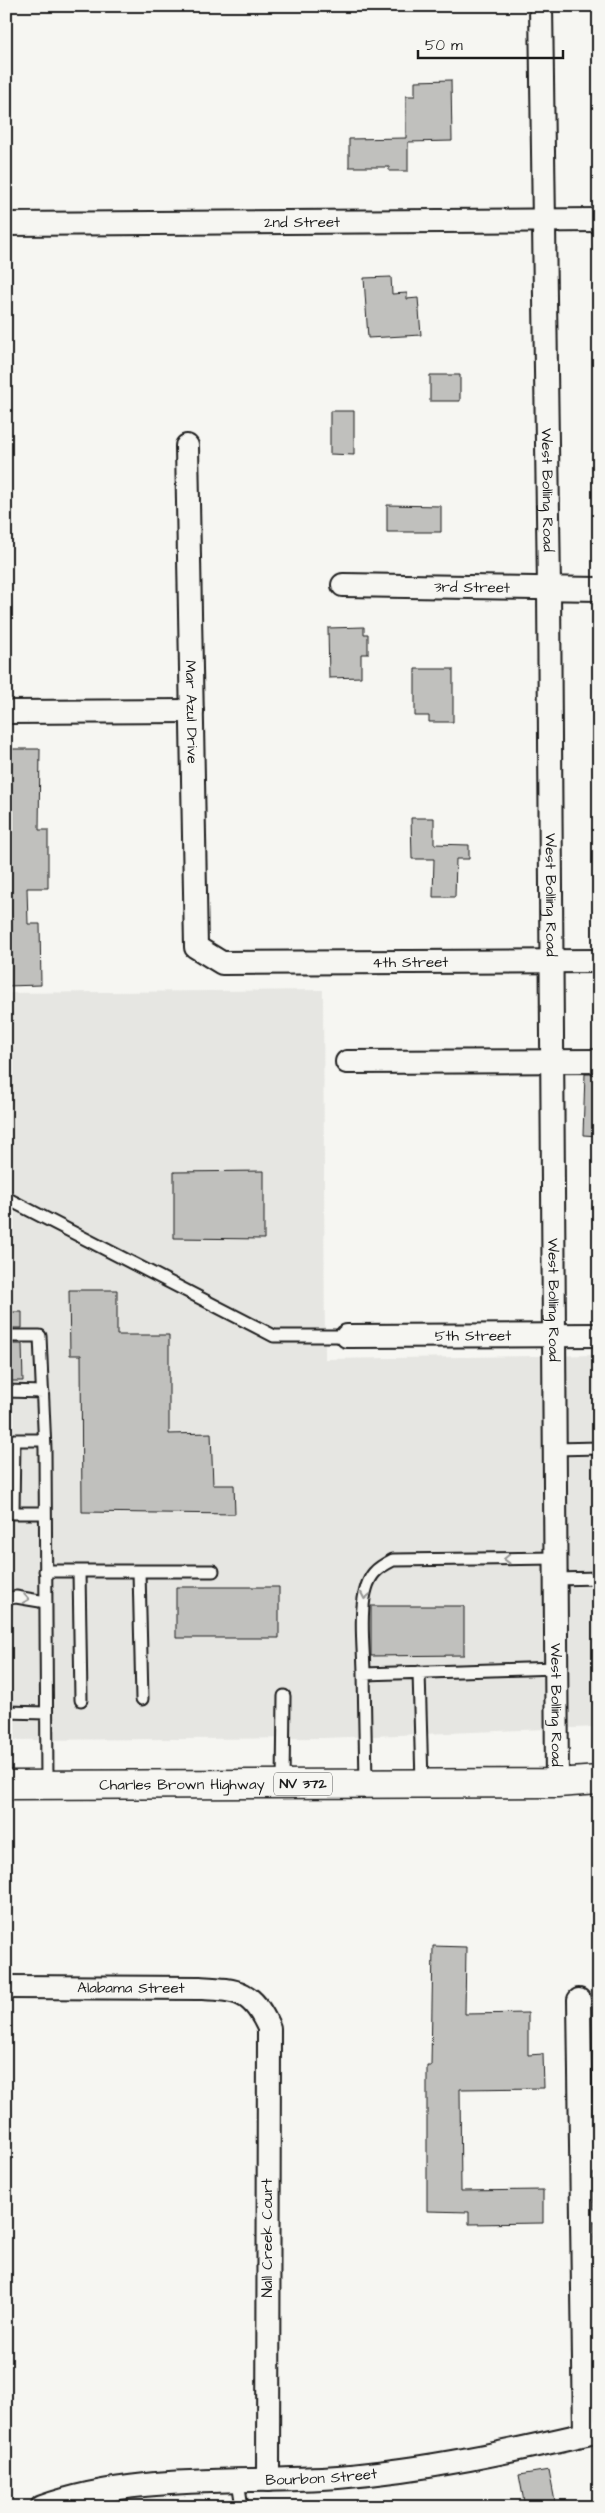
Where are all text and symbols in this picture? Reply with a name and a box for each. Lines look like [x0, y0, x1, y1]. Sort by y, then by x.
scale bar [418, 28, 562, 60]
text: 50 m [425, 35, 463, 56]
street label: 2nd Street [264, 211, 340, 233]
street label: West Bolling Road [536, 428, 559, 552]
street label: 3rd Street [434, 576, 510, 598]
street label: Mar Azul Drive [180, 660, 203, 764]
street label: West Bolling Road [540, 833, 562, 957]
street label: 4th Street [372, 951, 448, 973]
street label: West Bolling Road [542, 1238, 565, 1362]
street label: 5th Street [435, 1325, 511, 1346]
one-way arrow [503, 1554, 510, 1564]
one-way arrow [360, 1592, 370, 1601]
one-way arrow [22, 1593, 30, 1603]
street label: West Bolling Road [545, 1643, 567, 1767]
road number: NV 372 [274, 1772, 332, 1796]
street label: Charles Brown Highway [99, 1774, 265, 1796]
street label: Alabama Street [77, 1977, 185, 1998]
street label: Nall Creek Court [257, 2178, 278, 2298]
street label: Bourbon Street [265, 2463, 378, 2490]

